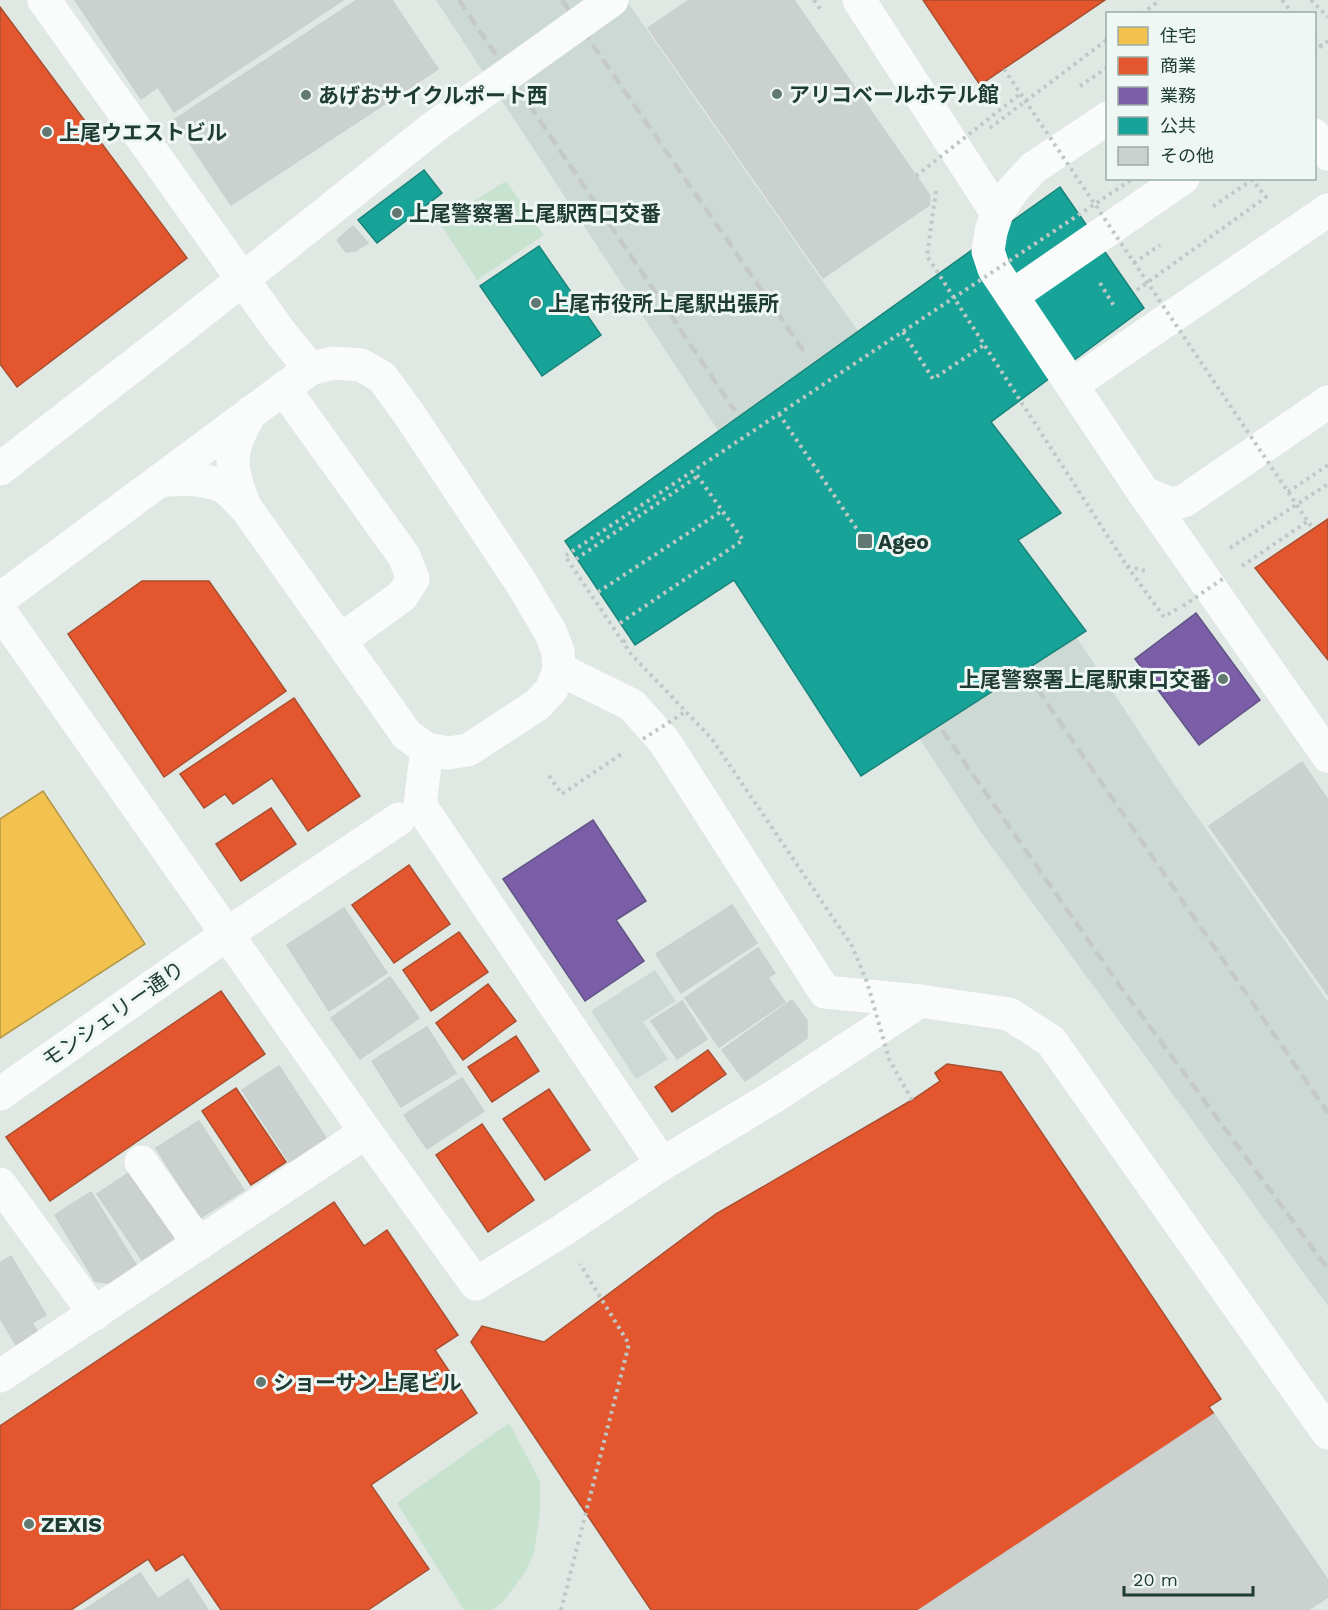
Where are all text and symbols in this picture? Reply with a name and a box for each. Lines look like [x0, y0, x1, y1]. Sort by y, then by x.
legend [1106, 12, 1316, 180]
text: 住宅 [1160, 25, 1196, 46]
text: 商業 [1160, 55, 1196, 76]
place label: アリコベールホテル館 [789, 82, 999, 107]
place label: あげおサイクルポート西 [318, 83, 548, 108]
text: 業務 [1160, 85, 1196, 106]
marker: アリコベールホテル館 [770, 87, 784, 101]
marker: あげおサイクルポート西 [299, 88, 313, 102]
text: 公共 [1160, 115, 1196, 136]
place label: 上尾ウエストビル [59, 120, 227, 145]
marker: 上尾ウエストビル [40, 125, 54, 139]
text: その他 [1160, 145, 1214, 166]
place label: 上尾警察署上尾駅西口交番 [409, 201, 661, 226]
marker: 上尾警察署上尾駅西口交番 [390, 206, 404, 220]
place label: 上尾市役所上尾駅出張所 [548, 291, 779, 316]
marker: 上尾市役所上尾駅出張所 [529, 296, 543, 310]
place label: Ageo [878, 529, 929, 554]
marker: Ageo [856, 532, 874, 550]
place label: 上尾警察署上尾駅東口交番 [959, 667, 1211, 692]
marker: 上尾警察署上尾駅東口交番 [1216, 672, 1230, 686]
street label: モンシェリー通り [37, 956, 189, 1072]
place label: ショーサン上尾ビル [273, 1370, 462, 1395]
marker: ショーサン上尾ビル [254, 1375, 268, 1389]
place label: ZEXIS [41, 1512, 102, 1537]
marker: ZEXIS [22, 1517, 36, 1531]
scale bar [1124, 1559, 1253, 1597]
text: 20 m [1133, 1569, 1178, 1590]

